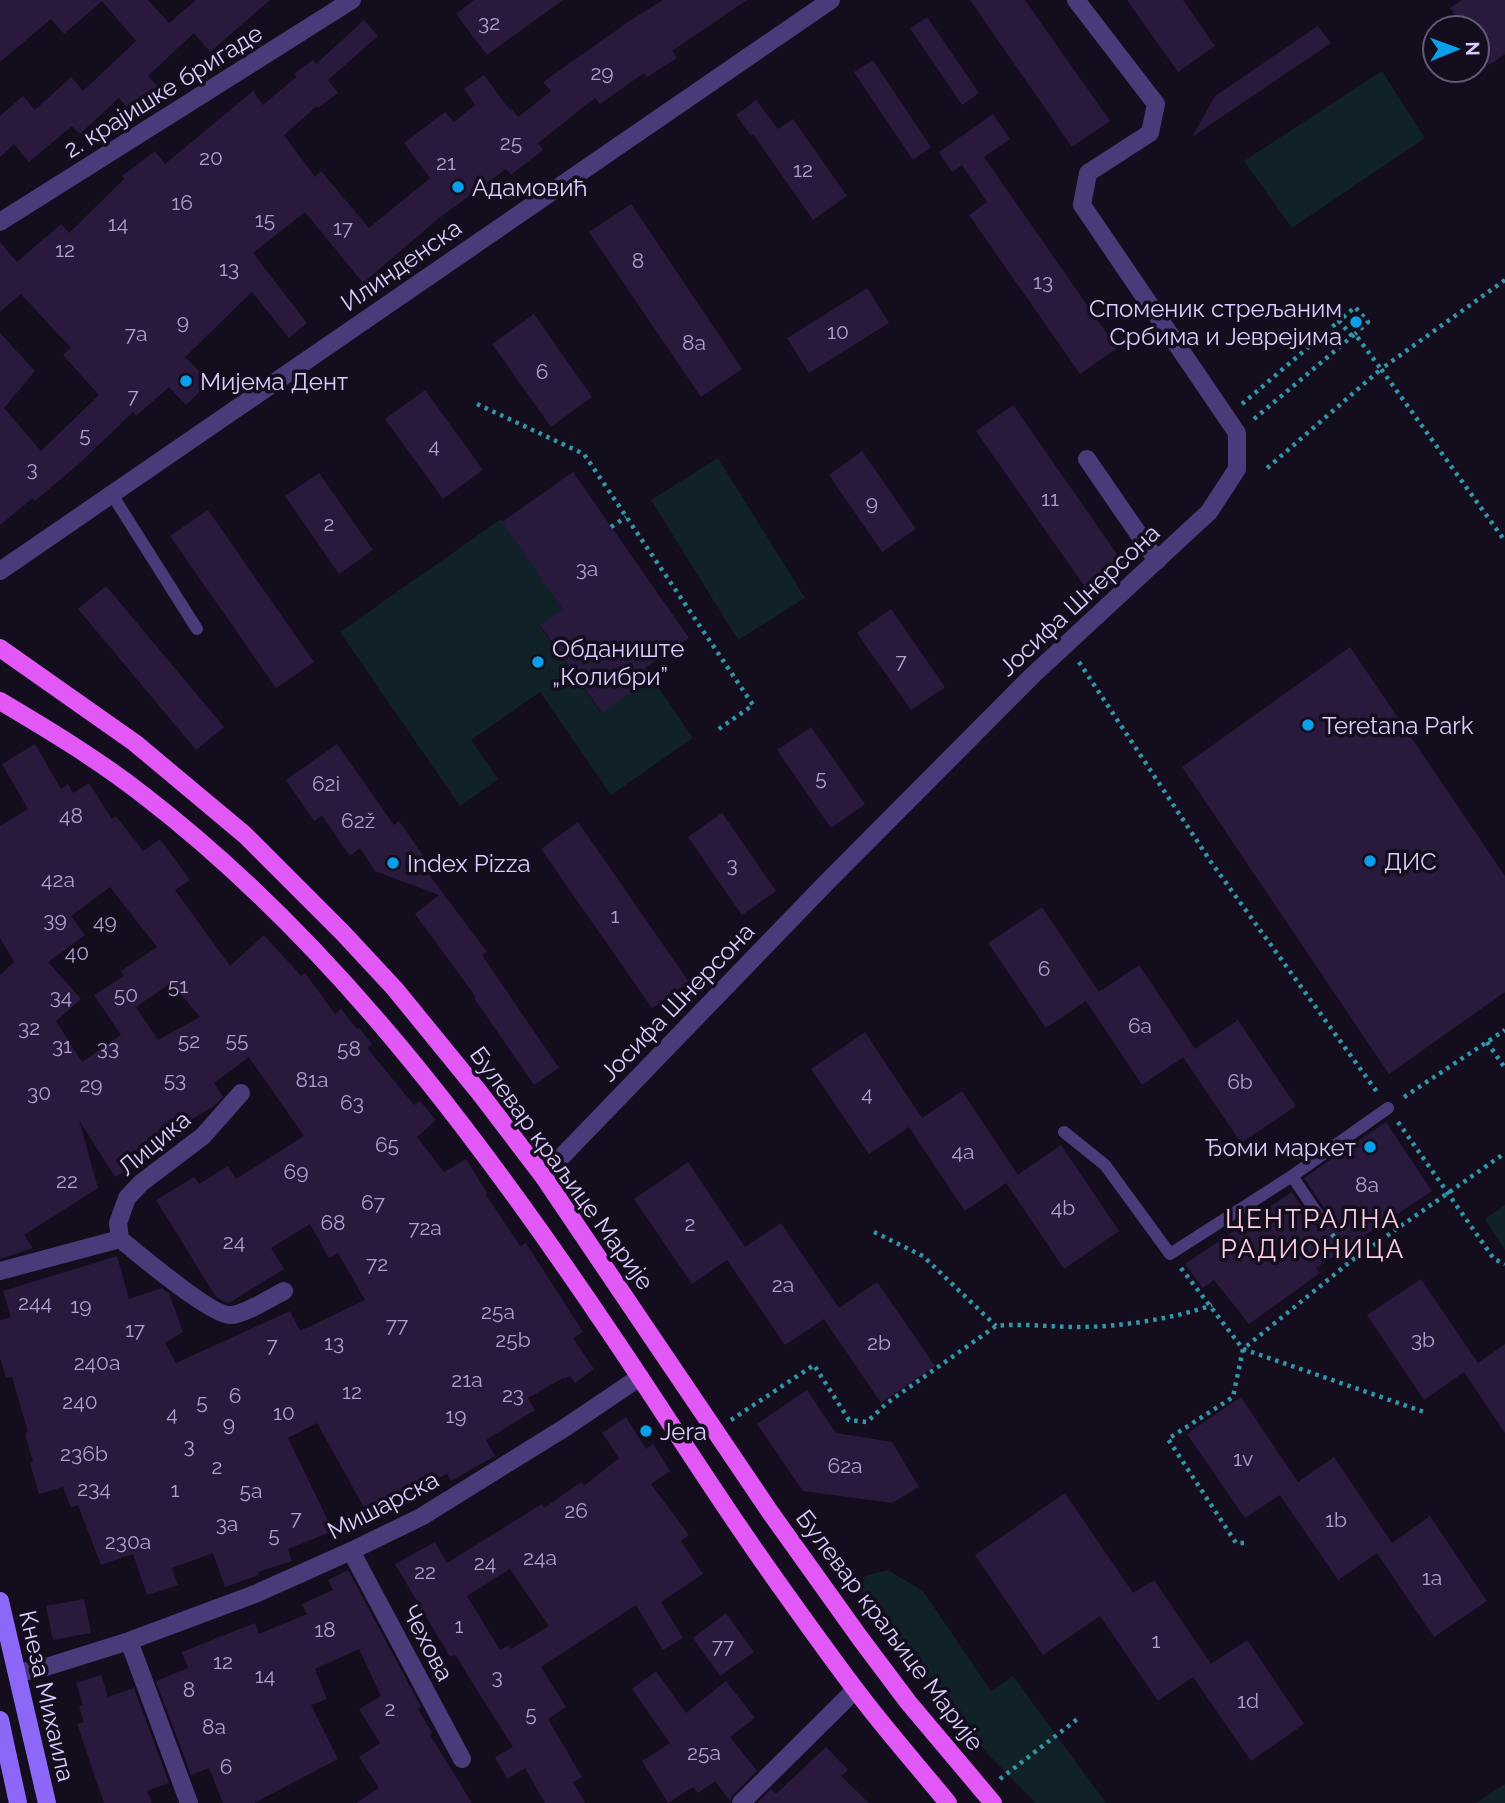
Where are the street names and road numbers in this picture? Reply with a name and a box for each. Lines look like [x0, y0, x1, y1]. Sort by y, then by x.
street label: 2. крајишке бригаде [58, 18, 268, 164]
street label: Илинденска [335, 213, 467, 317]
street label: Јосифа Шнерсона [993, 518, 1165, 682]
street label: Јосифа Шнерсона [594, 917, 760, 1087]
street label: Булевар краљице Марије [464, 1041, 660, 1295]
street label: Лицика [112, 1104, 196, 1182]
street label: Мишарска [322, 1465, 444, 1545]
street label: Булевар краљице Марије [790, 1504, 990, 1756]
street label: Чехова [396, 1600, 460, 1686]
street label: Кнеза Михаила [13, 1608, 81, 1784]

